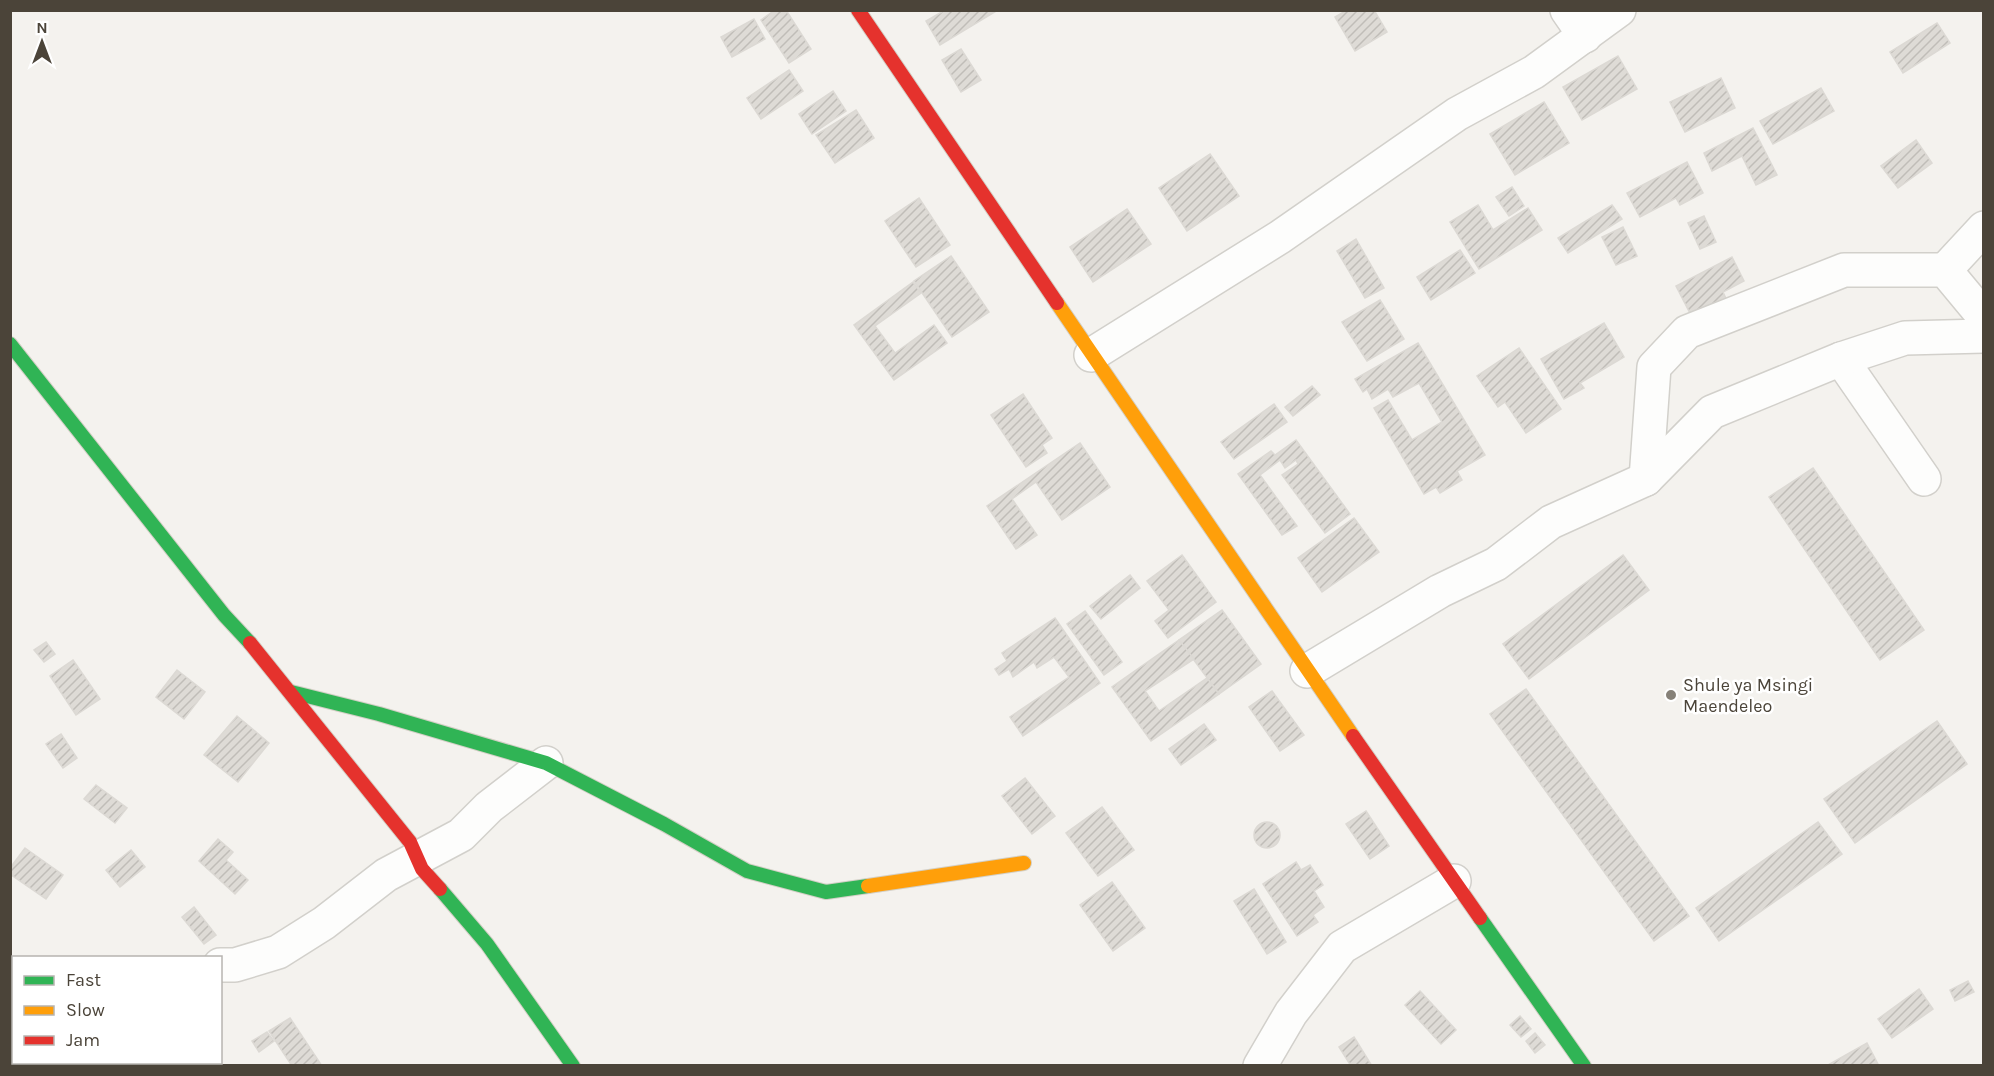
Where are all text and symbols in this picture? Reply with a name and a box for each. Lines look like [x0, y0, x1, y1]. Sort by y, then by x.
north arrow [12, 12, 72, 72]
text: N [36, 18, 48, 37]
place label: Shule ya Msingi Maendeleo [1683, 674, 1813, 717]
marker: Shule ya Msingi Maendeleo [1664, 688, 1678, 702]
legend [12, 956, 222, 1064]
text: Fast [66, 969, 101, 991]
text: Slow [66, 999, 105, 1021]
text: Jam [66, 1029, 100, 1051]

